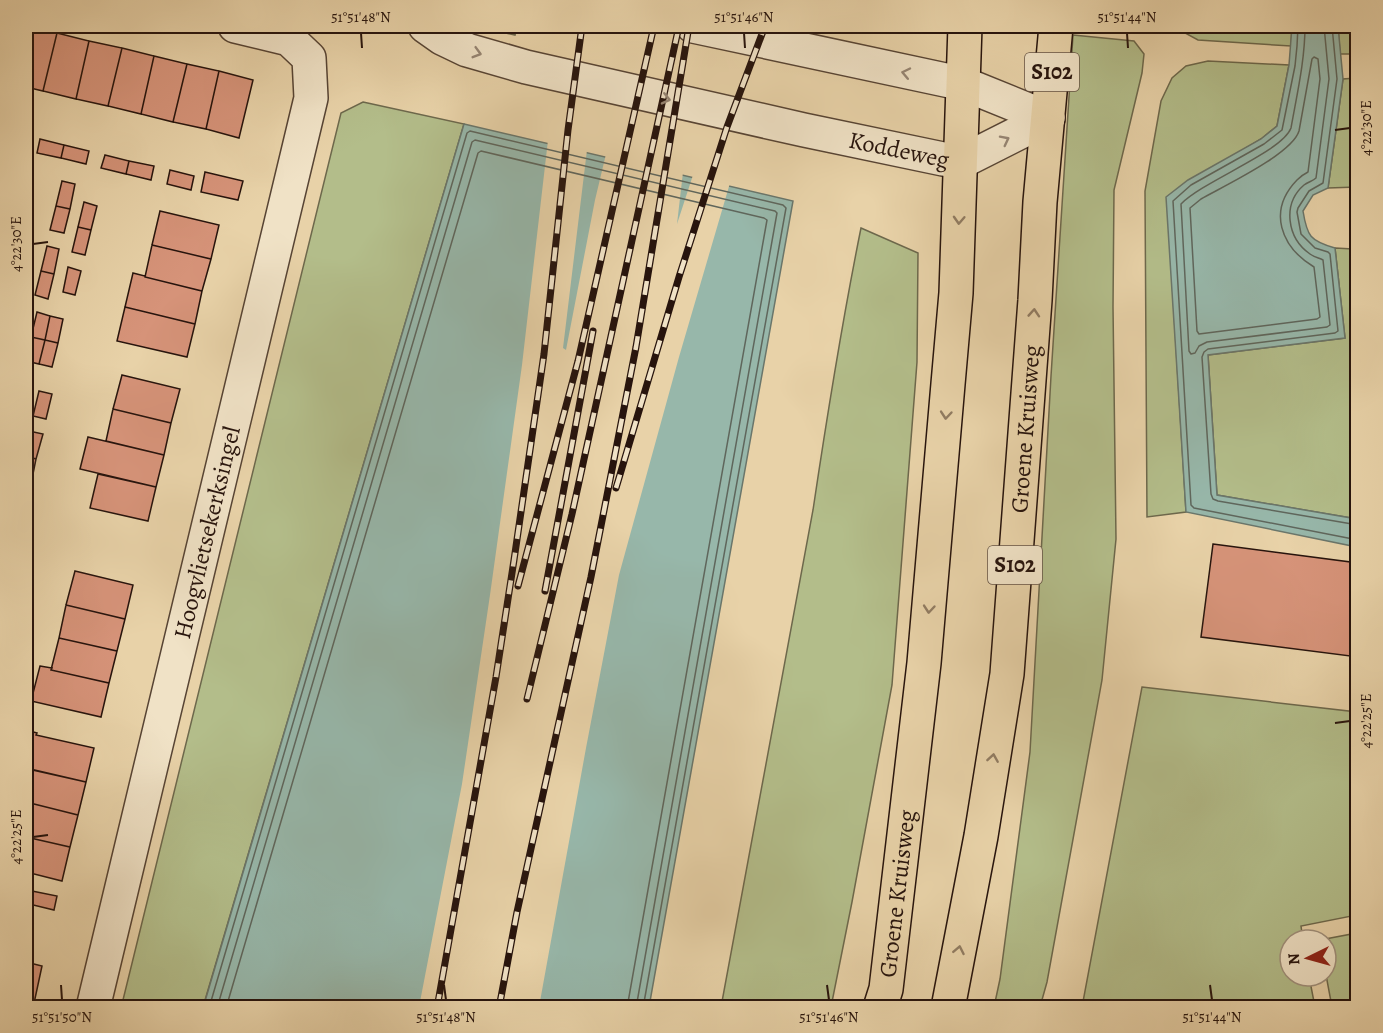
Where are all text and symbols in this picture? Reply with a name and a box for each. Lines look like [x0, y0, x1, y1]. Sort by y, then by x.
text: 51°51'48"N [331, 7, 391, 27]
text: 51°51'46"N [714, 7, 774, 27]
text: 51°51'44"N [1097, 7, 1157, 27]
one-way arrow [471, 46, 482, 58]
road number: S102 [1025, 53, 1079, 91]
one-way arrow [902, 67, 912, 80]
one-way arrow [661, 91, 671, 104]
text: 4°22'30"E [1356, 100, 1376, 156]
street label: Koddeweg [846, 124, 952, 176]
one-way arrow [999, 135, 1010, 147]
text: 4°22'30"E [6, 216, 26, 272]
one-way arrow [952, 216, 965, 225]
one-way arrow [1027, 309, 1040, 318]
street label: Groene Kruisweg [1003, 344, 1048, 514]
one-way arrow [940, 410, 953, 419]
street label: Hoogvlietsekerksingel [166, 423, 248, 642]
road number: S102 [988, 546, 1042, 584]
one-way arrow [923, 605, 936, 614]
text: 4°22'25"E [1356, 693, 1376, 749]
one-way arrow [987, 753, 999, 763]
street label: Groene Kruisweg [871, 808, 923, 979]
text: 4°22'25"E [6, 809, 26, 865]
north arrow [1278, 928, 1338, 988]
one-way arrow [952, 945, 965, 955]
text: N [1283, 952, 1306, 966]
text: 51°51'50"N [32, 1007, 92, 1027]
text: 51°51'48"N [416, 1007, 476, 1027]
text: 51°51'46"N [799, 1007, 859, 1027]
text: 51°51'44"N [1182, 1007, 1242, 1027]

